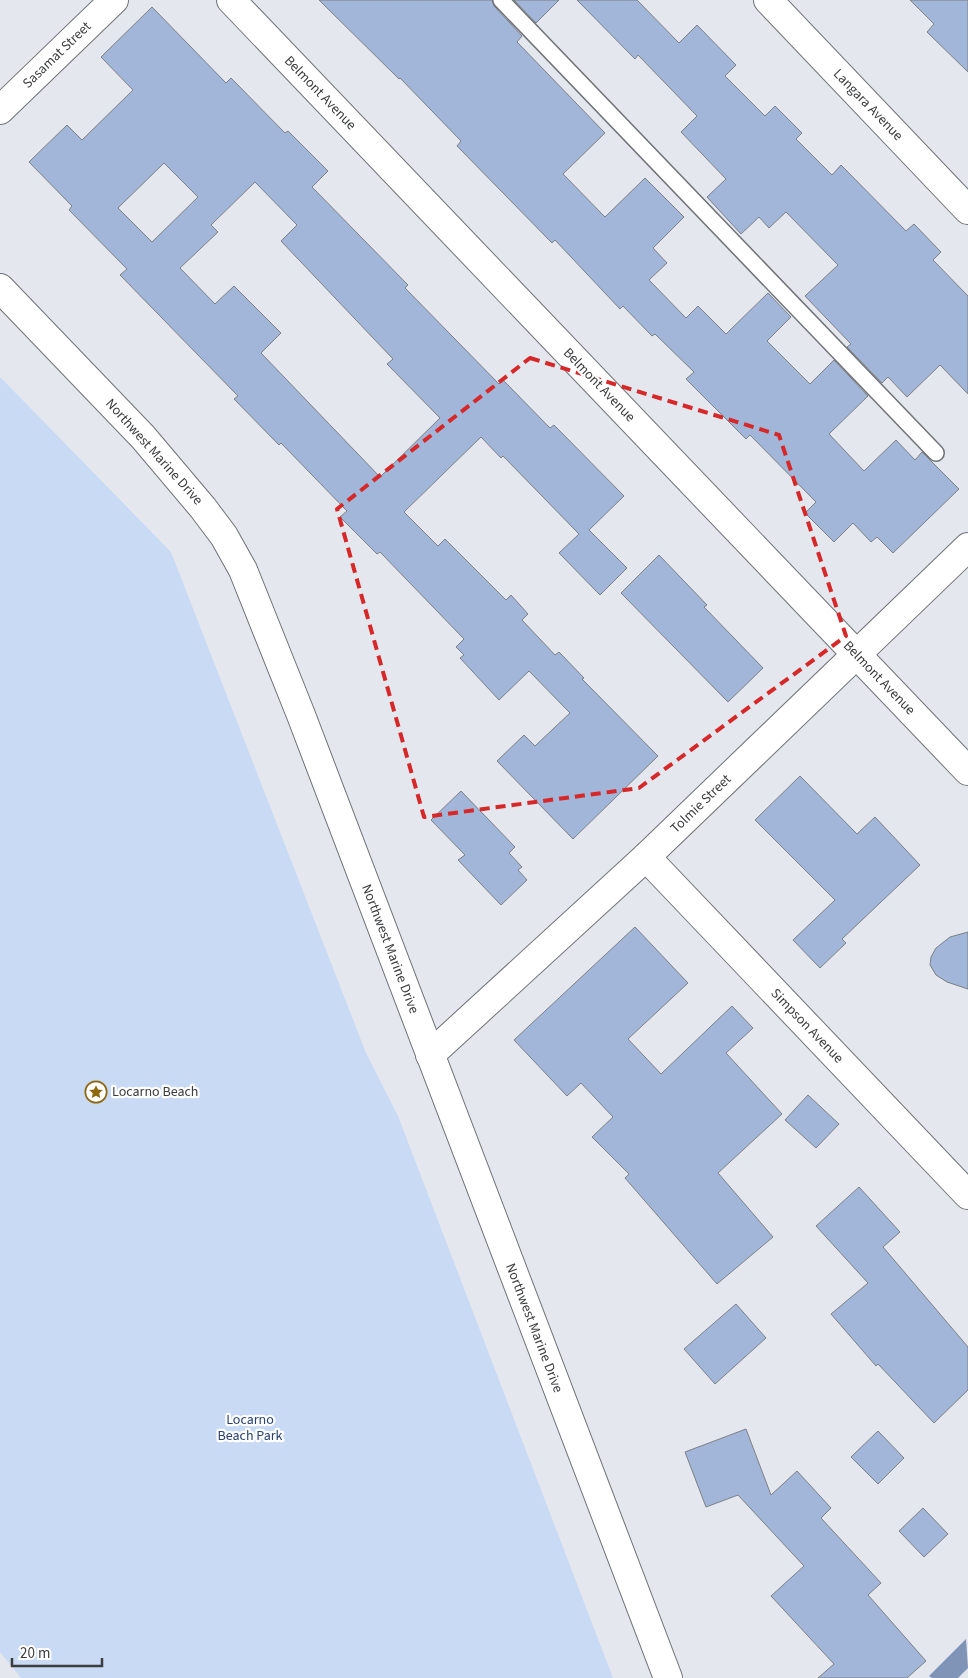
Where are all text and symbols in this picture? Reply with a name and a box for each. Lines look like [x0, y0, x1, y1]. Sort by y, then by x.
street label: Sasamat Street [18, 17, 96, 93]
street label: Belmont Avenue [279, 51, 361, 135]
street label: Langara Avenue [829, 65, 908, 145]
street label: Belmont Avenue [558, 343, 640, 427]
street label: Northwest Marine Drive [101, 394, 207, 510]
street label: Belmont Avenue [838, 636, 920, 720]
street label: Tolmie Street [666, 770, 736, 838]
street label: Northwest Marine Drive [356, 881, 424, 1017]
street label: Simpson Avenue [766, 984, 848, 1068]
place icon: Locarno Beach [84, 1080, 108, 1104]
place label: Locarno Beach [112, 1082, 198, 1102]
street label: Northwest Marine Drive [500, 1260, 568, 1396]
park label: Locarno Beach Park [217, 1410, 283, 1446]
scale bar [12, 1636, 102, 1668]
text: 20 m [20, 1643, 50, 1664]

